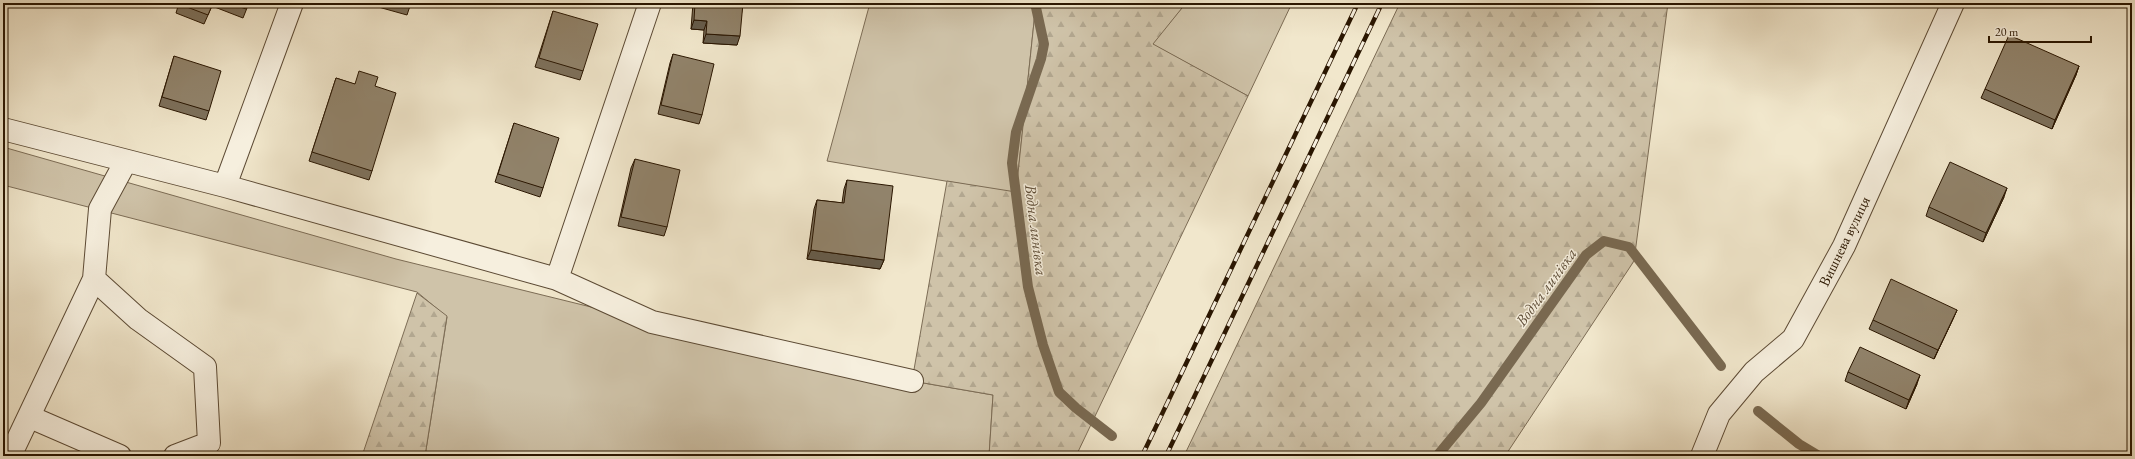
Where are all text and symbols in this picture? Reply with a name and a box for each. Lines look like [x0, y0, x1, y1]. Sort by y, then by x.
scale bar [1989, 18, 2091, 44]
text: 20 m [1995, 24, 2019, 40]
water label: Водна линівка [1020, 182, 1052, 277]
street label: Вишнева вулиця [1814, 193, 1874, 289]
water label: Водна линівка [1510, 244, 1581, 331]

